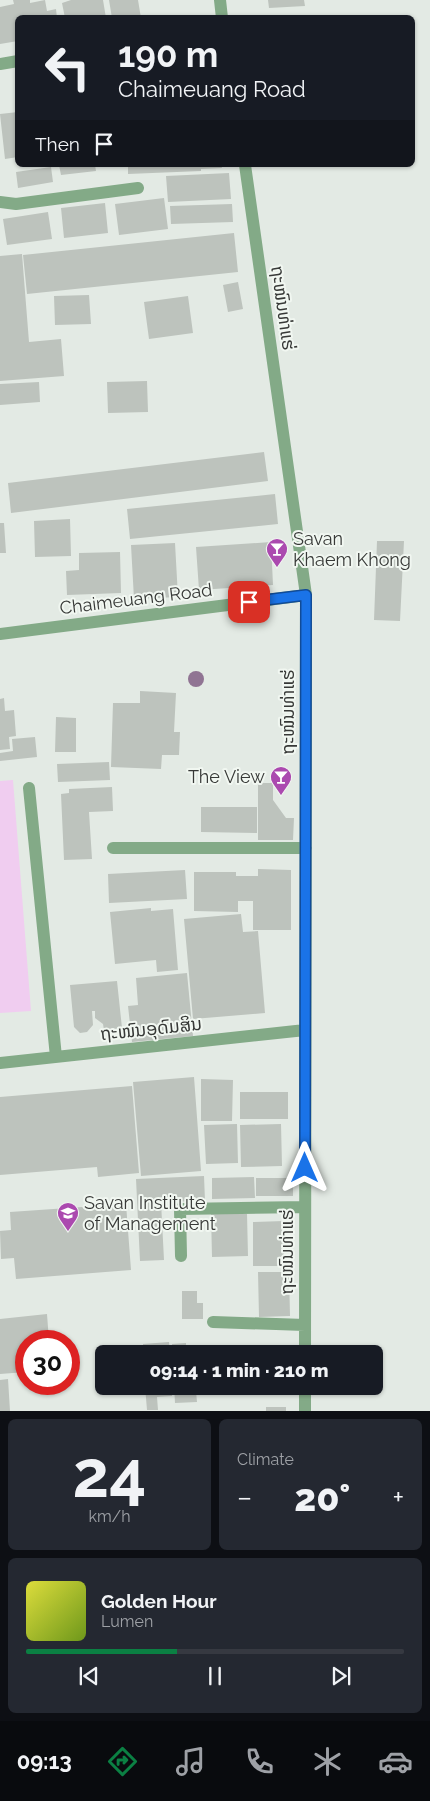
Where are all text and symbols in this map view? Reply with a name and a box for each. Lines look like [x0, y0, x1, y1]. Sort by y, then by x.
text: 190 m [118, 34, 218, 75]
icon: left [35, 35, 100, 100]
text: Chaimeuang Road [118, 76, 306, 102]
icon: arrive [90, 130, 118, 158]
text: Then [35, 133, 80, 155]
street label: ຖະໜົນທ່າແຮ່ [267, 264, 300, 352]
place label: Savan Khaem Khong [293, 528, 411, 570]
bar icon: Savan Khaem Khong [265, 537, 289, 568]
street label: Chaimeuang Road [58, 579, 213, 618]
pin [228, 581, 270, 623]
icon: arrive [235, 588, 263, 616]
street label: ຖະໜົນທ່າແຮ່ [277, 669, 298, 755]
bar icon: The View [269, 765, 293, 796]
place label: The View [188, 766, 265, 787]
street label: ຖະໜົນອຸດົມສິນ [99, 1013, 203, 1045]
position arrow [278, 1141, 330, 1193]
place label: Savan Institute of Management [84, 1192, 216, 1234]
school or university icon: Savan Institute of Management [56, 1201, 80, 1232]
street label: ຖະໜົນທ່າແຮ່ [276, 1209, 297, 1295]
speed limit sign: 30 [15, 1330, 80, 1395]
text: 09:14 · 1 min · 210 m [149, 1359, 329, 1381]
text: 24 [73, 1436, 146, 1512]
text: Climate [237, 1450, 294, 1469]
text: 20° [294, 1475, 350, 1520]
text: − [237, 1481, 252, 1514]
text: + [392, 1481, 404, 1514]
text: km/h [88, 1507, 131, 1526]
text: Golden Hour [101, 1590, 217, 1612]
text: Lumen [101, 1612, 153, 1631]
icon: previous [75, 1662, 103, 1690]
icon: pause [201, 1662, 229, 1690]
icon: next [327, 1662, 355, 1690]
icon: directions [105, 1744, 140, 1779]
icon: music [173, 1744, 208, 1779]
icon: phone [242, 1744, 277, 1779]
icon: climate [310, 1744, 345, 1779]
icon: car [378, 1744, 413, 1779]
text: 09:13 [17, 1748, 72, 1774]

